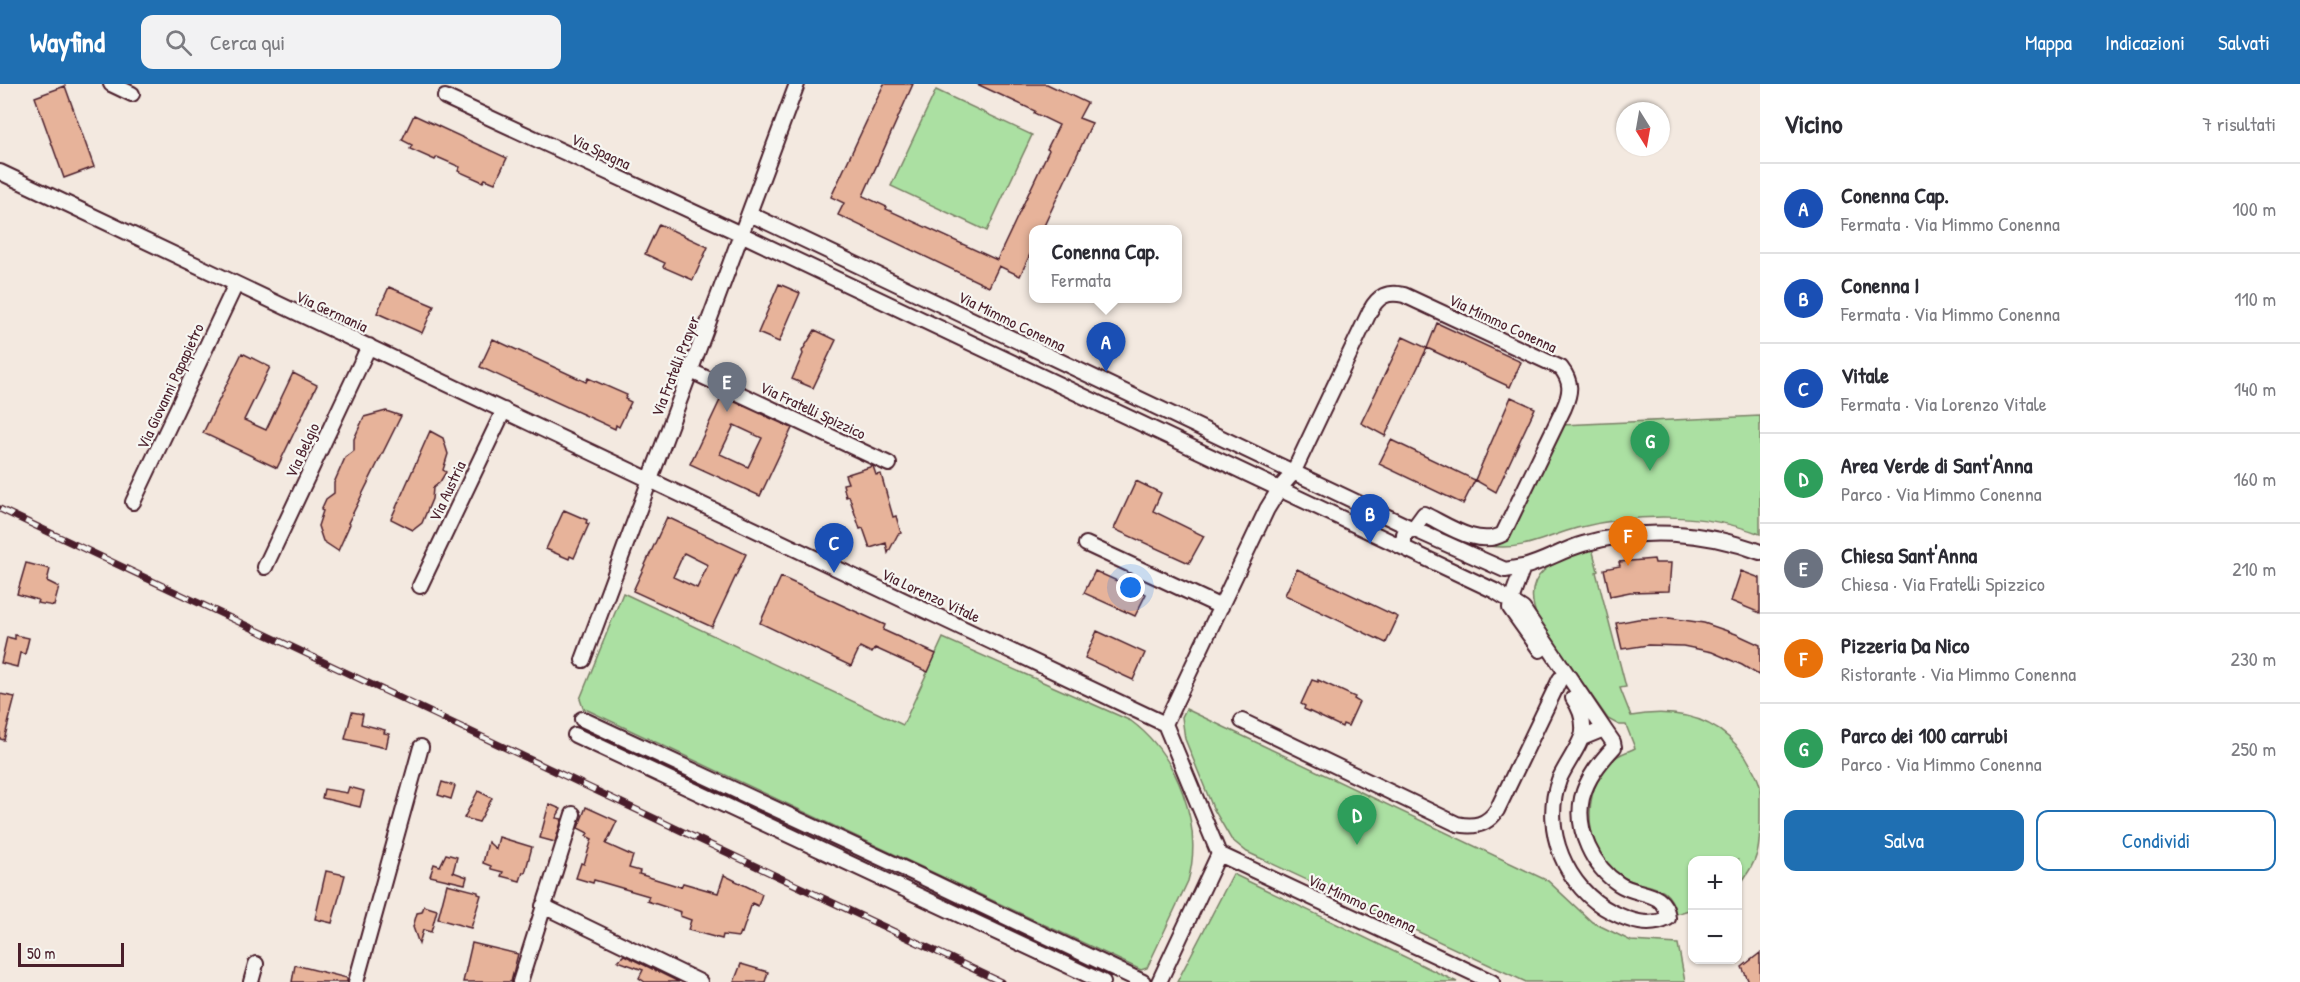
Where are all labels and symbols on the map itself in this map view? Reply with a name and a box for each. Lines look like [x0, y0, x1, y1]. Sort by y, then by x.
north arrow [1616, 102, 1670, 156]
street label: Via Spagna [568, 128, 634, 174]
street label: Via Germania [292, 285, 372, 337]
street label: Via Mimmo Conenna [955, 285, 1069, 357]
street label: Via Mimmo Conenna [1445, 288, 1561, 358]
street label: Via Fratelli Prayer [646, 312, 704, 420]
street label: Via Giovanni Papapietro [131, 319, 209, 453]
pin: A [1086, 322, 1126, 372]
pin: E [708, 362, 746, 412]
street label: Via Fratelli Spizzico [756, 376, 870, 444]
street label: Via Belgio [280, 418, 325, 481]
pin: G [1630, 422, 1670, 471]
street label: Via Austria [423, 457, 471, 525]
pin: B [1350, 494, 1390, 544]
pin: F [1608, 516, 1648, 566]
pin: C [814, 524, 854, 573]
street label: Via Lorenzo Vitale [878, 562, 985, 628]
your location [1116, 573, 1145, 602]
pin: D [1338, 796, 1376, 845]
street label: Via Mimmo Conenna [1304, 868, 1420, 938]
scale bar [18, 940, 124, 968]

